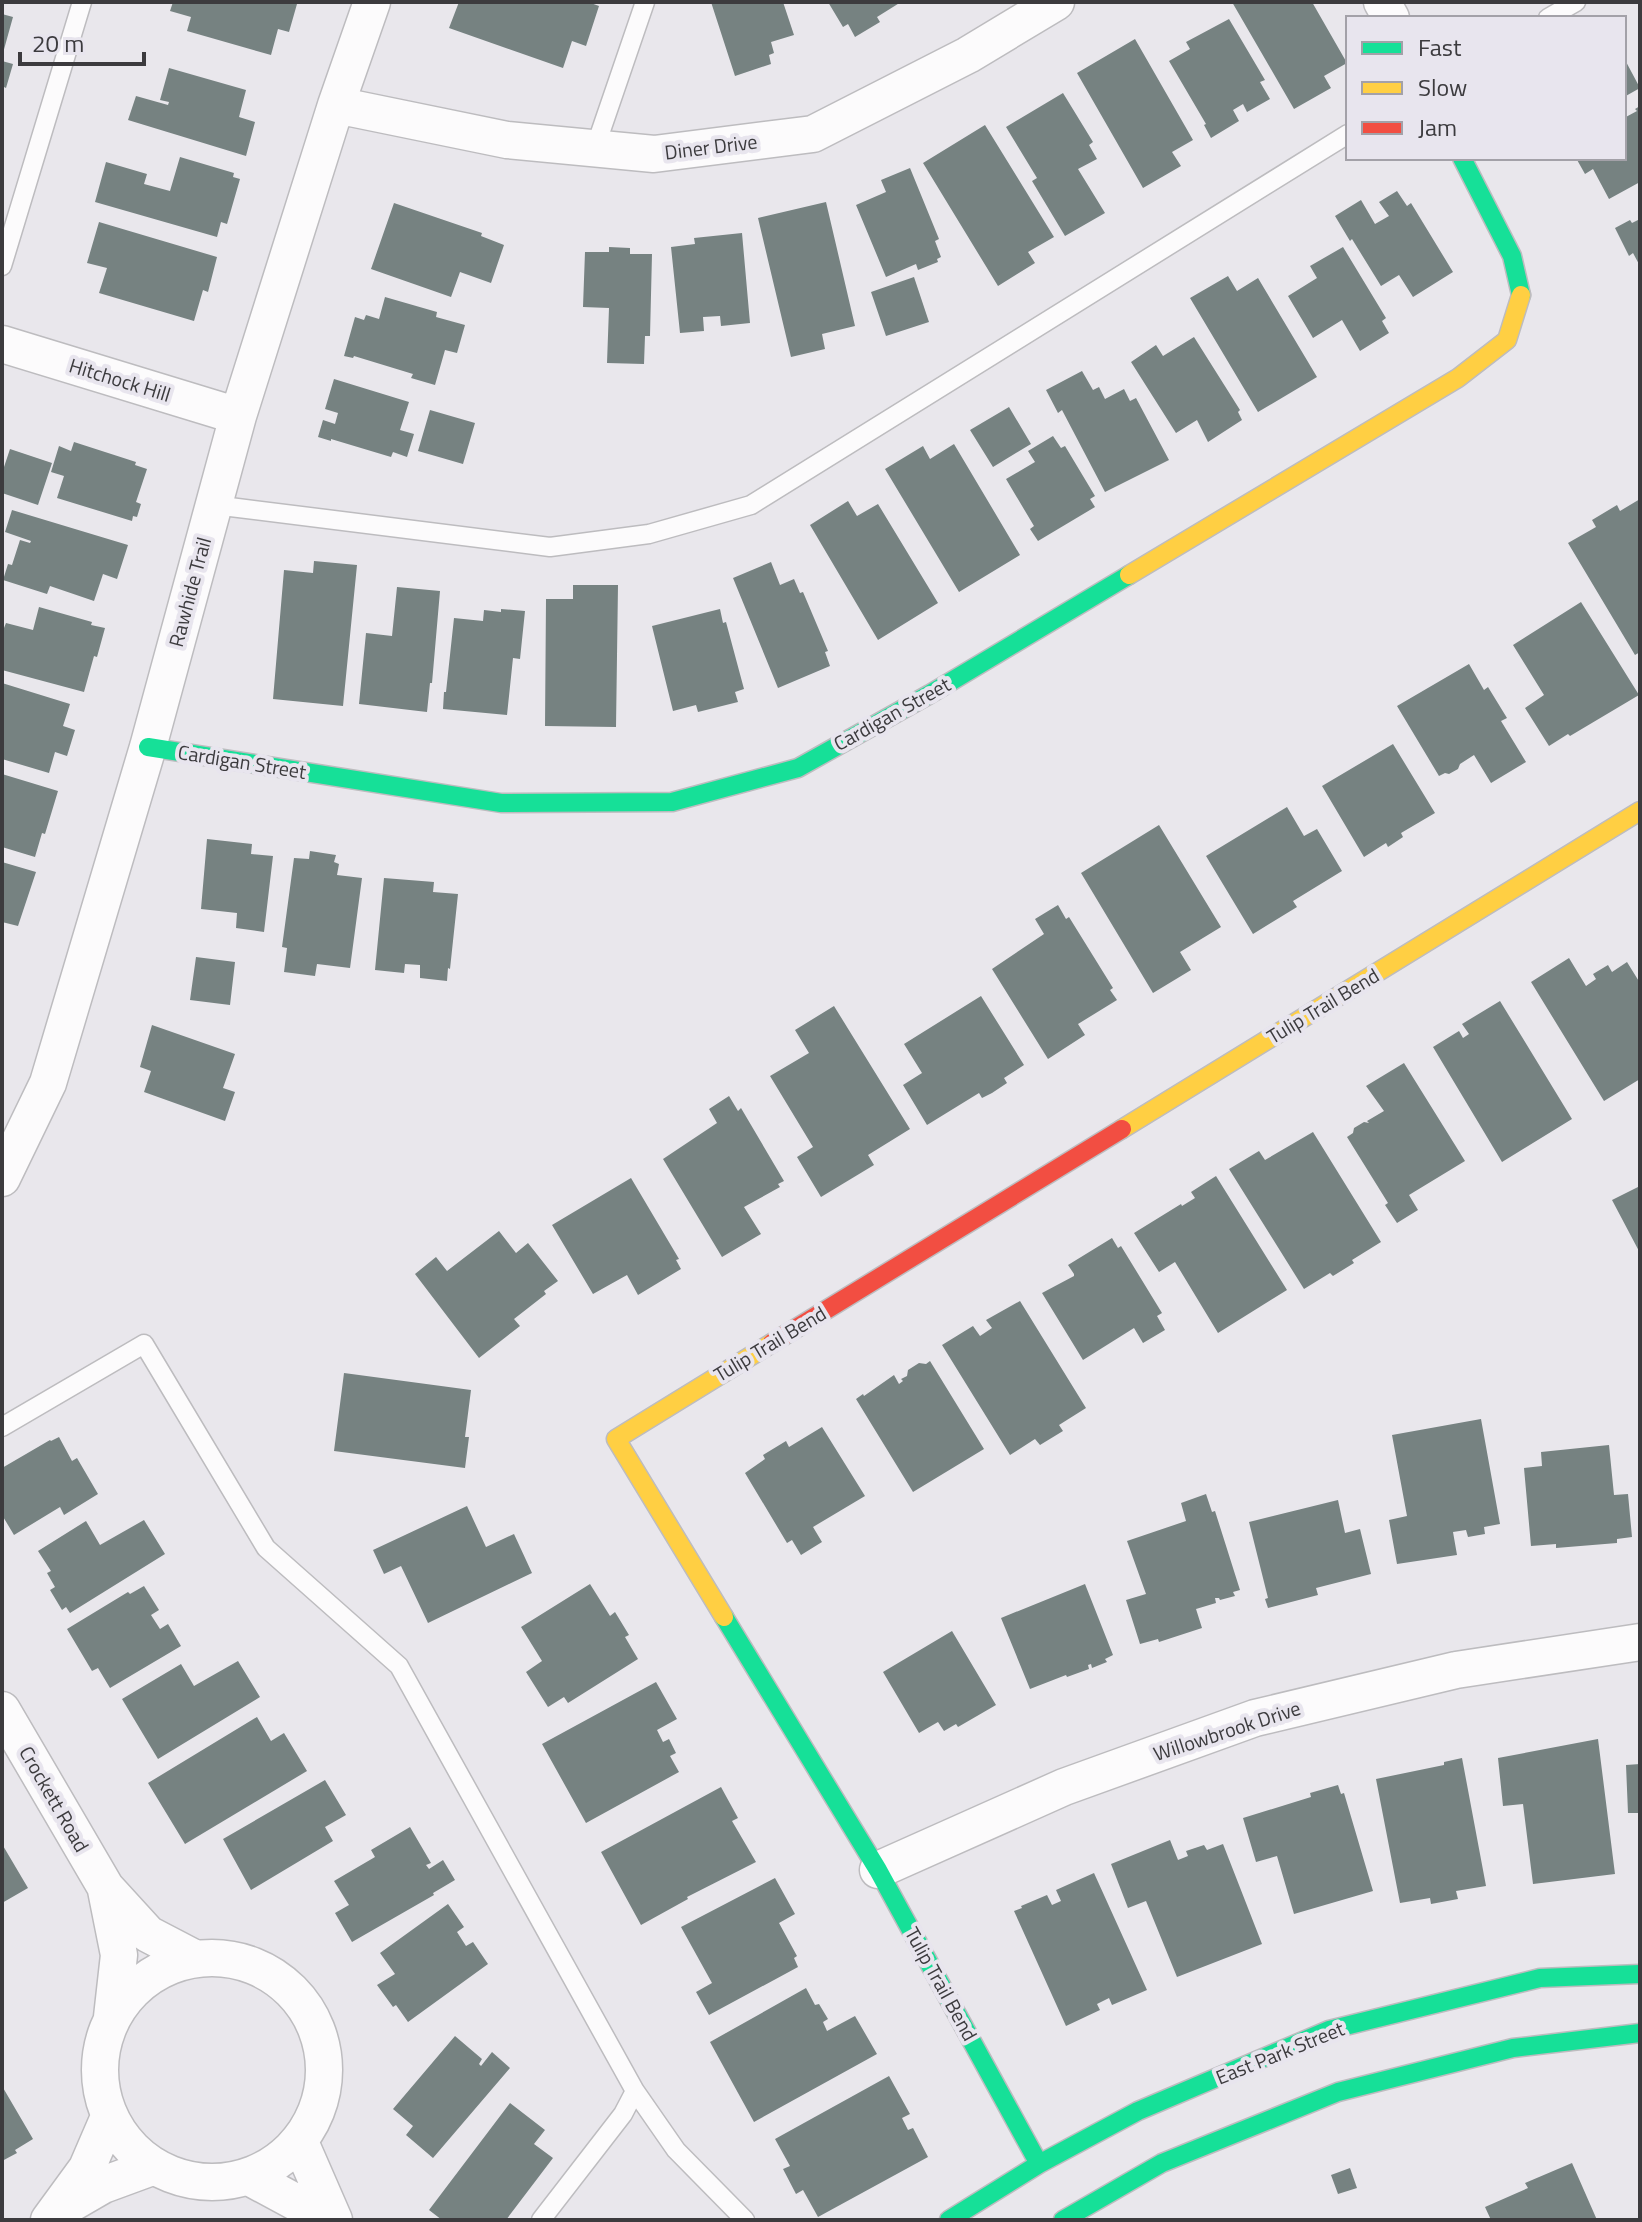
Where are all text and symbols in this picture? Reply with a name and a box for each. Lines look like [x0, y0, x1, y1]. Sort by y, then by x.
scale bar [20, 16, 144, 66]
legend [1346, 16, 1626, 160]
text: 20 m [32, 25, 84, 61]
text: Fast [1418, 29, 1462, 65]
text: Slow [1418, 69, 1467, 105]
text: Jam [1418, 109, 1457, 145]
street label: Diner Drive [663, 125, 759, 168]
street label: Hitchock Hill [66, 349, 175, 410]
street label: Rawhide Trail [160, 534, 219, 650]
street label: Cardigan Street [828, 669, 956, 759]
street label: Cardigan Street [176, 736, 308, 787]
street label: Tulip Trail Bend [1261, 960, 1385, 1051]
street label: Tulip Trail Bend [708, 1298, 832, 1389]
street label: Willowbrook Drive [1149, 1692, 1304, 1769]
street label: Crockett Road [12, 1740, 97, 1858]
street label: Tulip Trail Bend [897, 1921, 986, 2046]
street label: East Park Street [1211, 2013, 1349, 2092]

